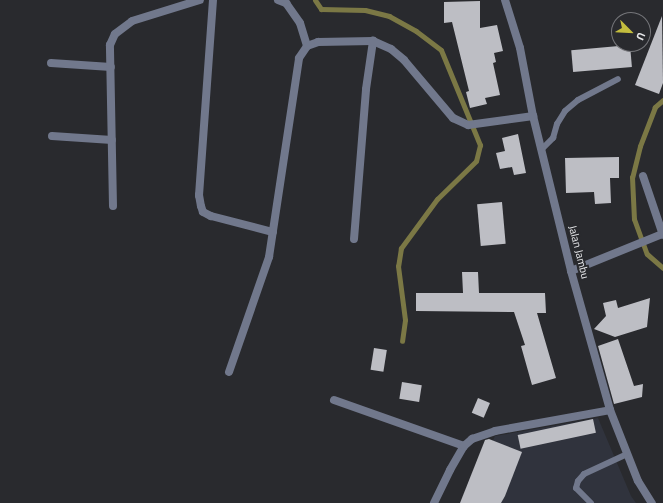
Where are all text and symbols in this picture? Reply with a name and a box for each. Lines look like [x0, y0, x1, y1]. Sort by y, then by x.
north arrow [611, 12, 651, 52]
text: U [632, 30, 650, 43]
street label: Jalan Jambu [566, 224, 592, 280]

